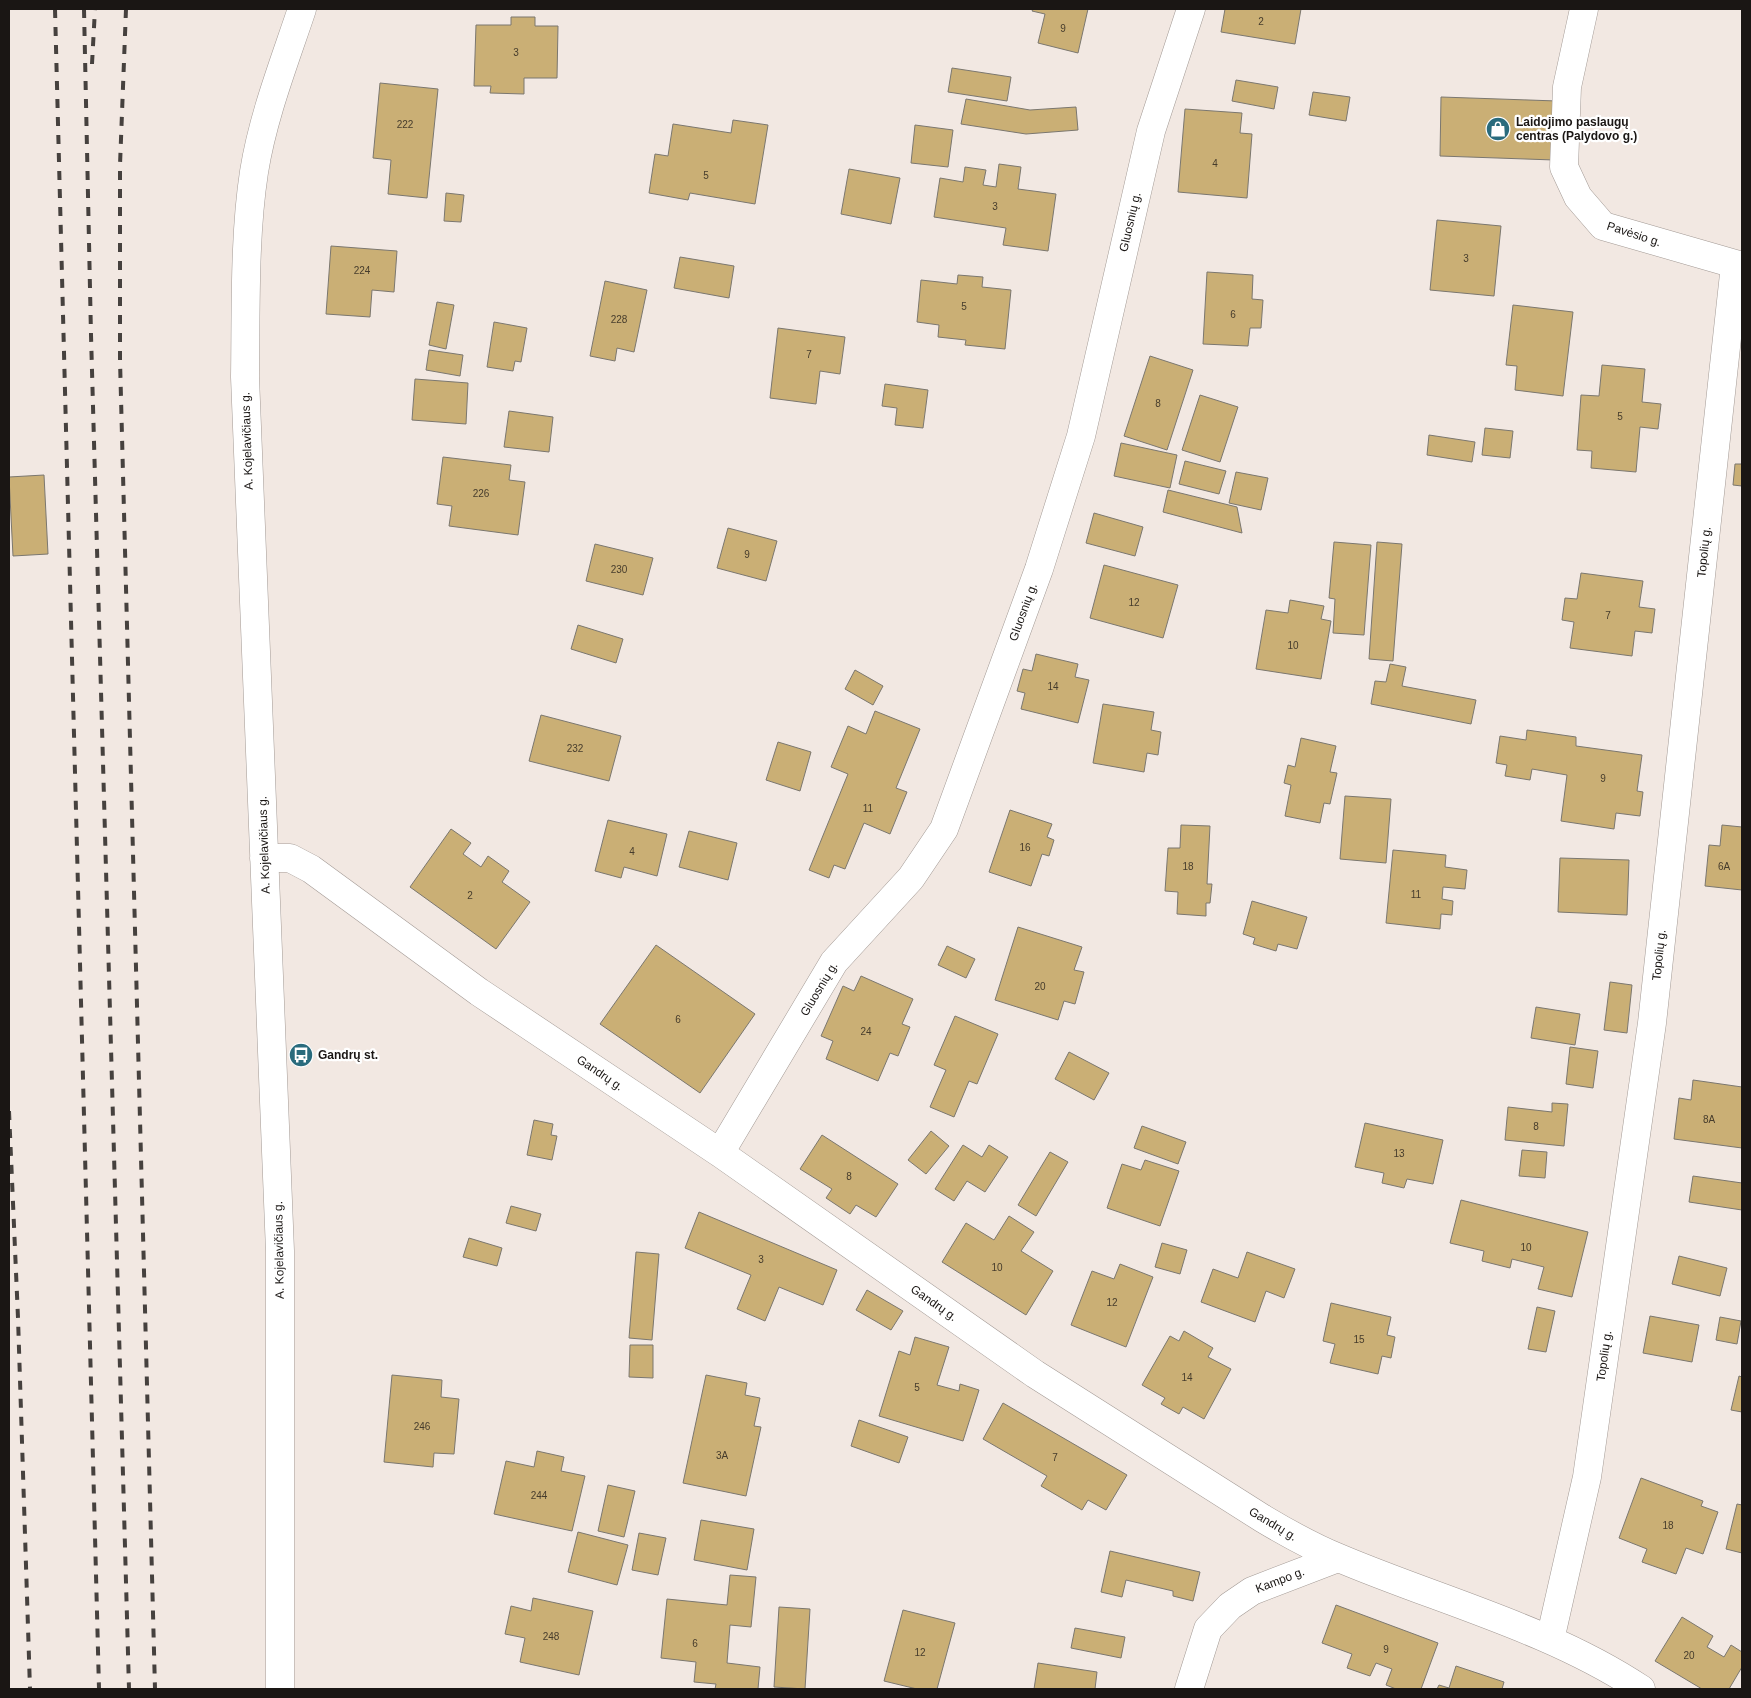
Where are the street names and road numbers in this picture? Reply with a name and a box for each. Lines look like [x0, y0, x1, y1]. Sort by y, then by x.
street label: Gluosnių g. [1116, 191, 1144, 253]
street label: Pavėsio g. [1605, 219, 1663, 249]
street label: A. Kojelavičiaus g. [238, 392, 256, 490]
street label: Topolių g. [1694, 526, 1714, 578]
street label: Gluosnių g. [1006, 581, 1040, 643]
street label: A. Kojelavičiaus g. [255, 796, 273, 894]
street label: Topolių g. [1649, 929, 1669, 981]
street label: Gluosnių g. [797, 959, 841, 1019]
street label: Gandrų g. [574, 1052, 626, 1094]
street label: A. Kojelavičiaus g. [271, 1201, 287, 1299]
street label: Gandrų g. [908, 1282, 960, 1324]
street label: Topolių g. [1593, 1330, 1615, 1382]
street label: Gandrų g. [1247, 1504, 1299, 1544]
street label: Kampo g. [1254, 1564, 1306, 1596]

